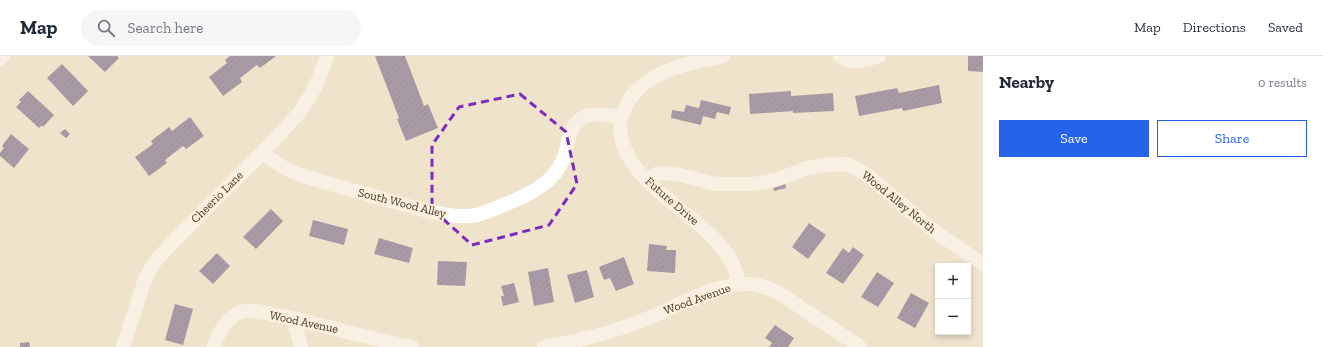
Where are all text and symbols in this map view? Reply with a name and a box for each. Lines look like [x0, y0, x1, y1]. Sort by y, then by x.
search box [81, 10, 361, 46]
text: Map [20, 16, 57, 39]
icon: search [95, 17, 117, 39]
text: Search here [127, 19, 203, 37]
text: Map [1134, 19, 1161, 36]
text: Directions [1183, 19, 1246, 36]
text: Saved [1268, 19, 1303, 36]
text: Nearby [999, 72, 1054, 92]
text: 0 results [1258, 75, 1307, 90]
button: Save [999, 120, 1149, 157]
button: Share [1157, 120, 1307, 157]
street label: Cheerio Lane [188, 168, 246, 226]
street label: Wood Alley North [859, 168, 939, 236]
street label: Future Drive [642, 174, 702, 228]
street label: South Wood Alley [356, 185, 448, 221]
map controls [935, 263, 971, 335]
button: + [935, 263, 971, 299]
street label: Wood Avenue [662, 280, 733, 318]
button: − [935, 299, 971, 335]
street label: Wood Avenue [268, 308, 340, 336]

